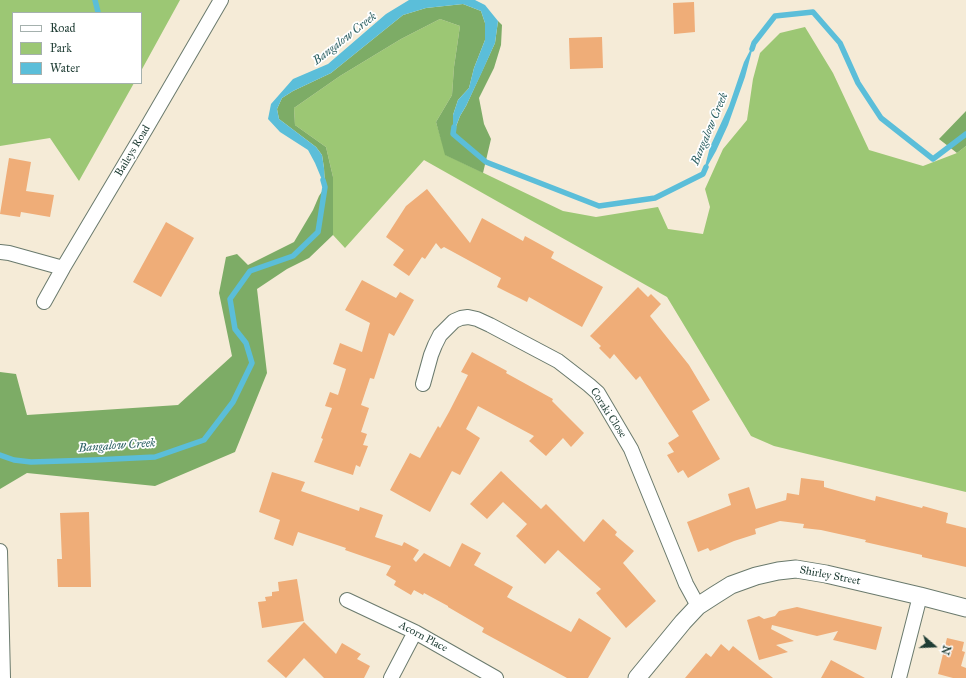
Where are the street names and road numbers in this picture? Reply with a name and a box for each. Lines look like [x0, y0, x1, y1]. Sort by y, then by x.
street label: Baileys Road [113, 123, 153, 179]
street label: Coraki Close [587, 385, 629, 441]
street label: Shirley Street [798, 564, 862, 588]
street label: Acorn Place [396, 619, 450, 655]

